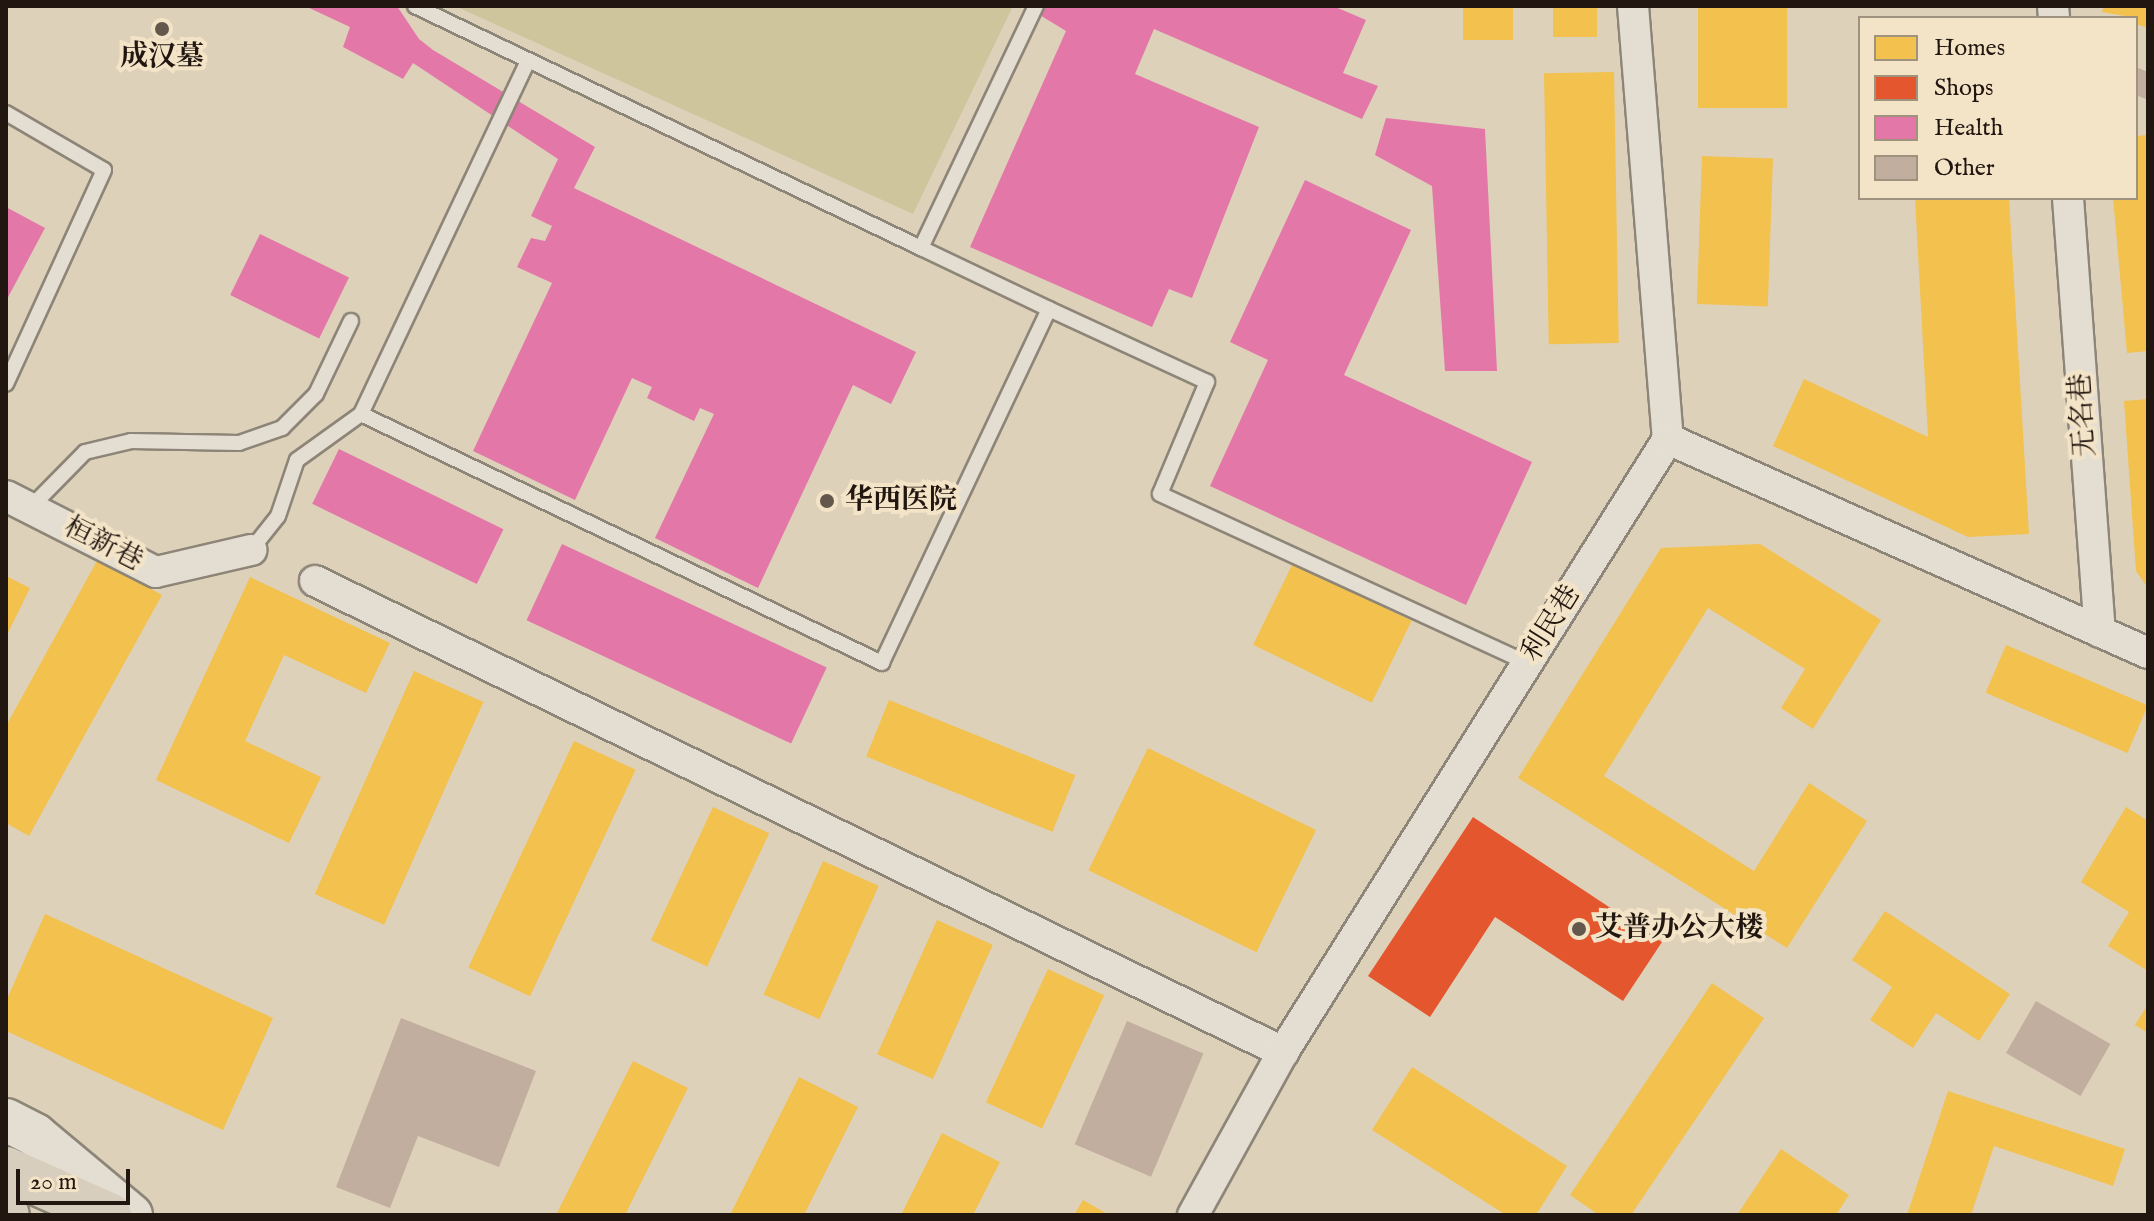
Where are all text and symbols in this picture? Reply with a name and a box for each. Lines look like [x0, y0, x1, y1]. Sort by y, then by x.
legend [1858, 16, 2138, 200]
marker: 成汉墓 [153, 20, 171, 38]
text: Homes [1934, 33, 2005, 64]
place label: 成汉墓 [120, 41, 204, 75]
text: Shops [1934, 73, 1993, 104]
text: Health [1934, 113, 2003, 144]
text: Other [1934, 153, 1995, 184]
street label: 无名巷 [2064, 372, 2104, 458]
place label: 华西医院 [845, 484, 957, 518]
marker: 华西医院 [816, 490, 838, 512]
street label: 桓新巷 [58, 511, 148, 579]
street label: 利民巷 [1515, 579, 1589, 669]
place label: 艾普办公大楼 [1595, 912, 1763, 946]
marker: 艾普办公大楼 [1570, 920, 1588, 938]
scale bar [20, 1153, 134, 1203]
text: 20 m [30, 1167, 77, 1198]

